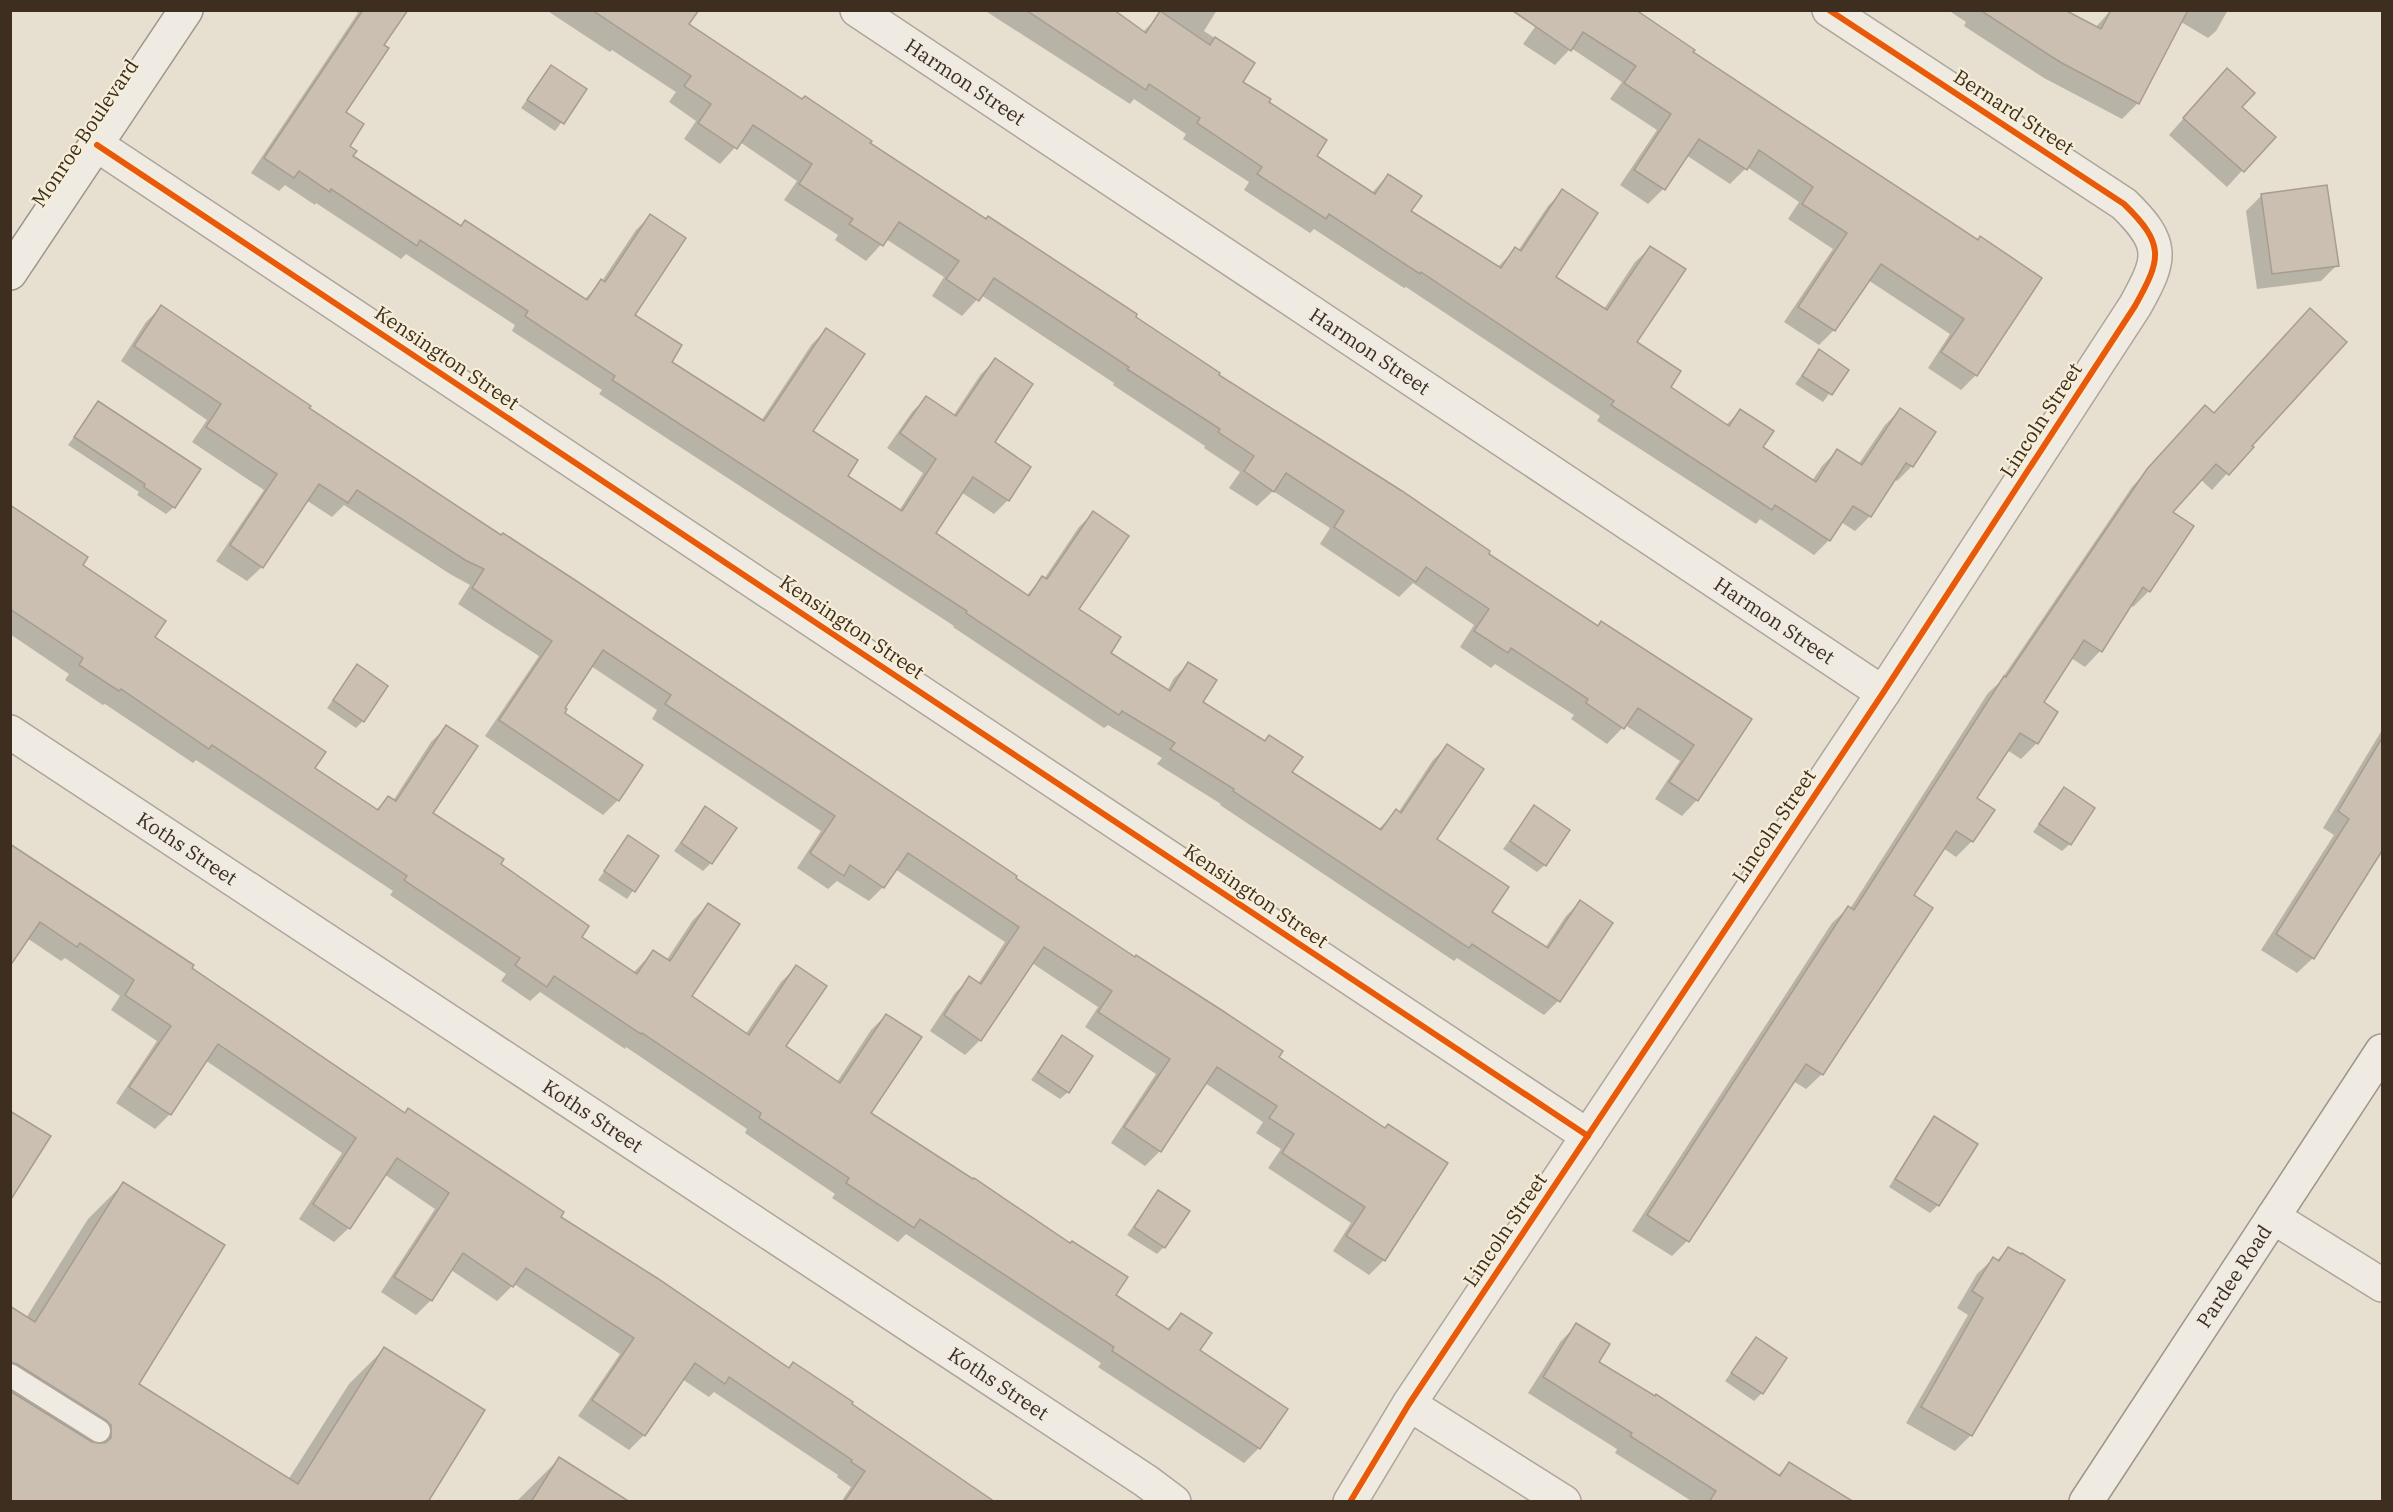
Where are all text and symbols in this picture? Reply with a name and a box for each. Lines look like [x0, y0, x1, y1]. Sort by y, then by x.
street label: Harmon Street [900, 32, 1031, 132]
street label: Monroe Boulevard [25, 53, 144, 212]
street label: Bernard Street [1949, 63, 2080, 161]
street label: Kensington Street [370, 299, 525, 416]
street label: Harmon Street [1304, 301, 1436, 401]
street label: Lincoln Street [1993, 357, 2088, 482]
street label: Kensington Street [775, 568, 930, 685]
street label: Harmon Street [1709, 570, 1840, 670]
street label: Lincoln Street [1725, 763, 1822, 888]
street label: Koths Street [132, 805, 243, 891]
street label: Kensington Street [1179, 837, 1334, 954]
street label: Koths Street [538, 1073, 648, 1159]
street label: Lincoln Street [1456, 1167, 1553, 1292]
street label: Pardee Road [2190, 1219, 2277, 1333]
street label: Koths Street [943, 1340, 1054, 1426]

